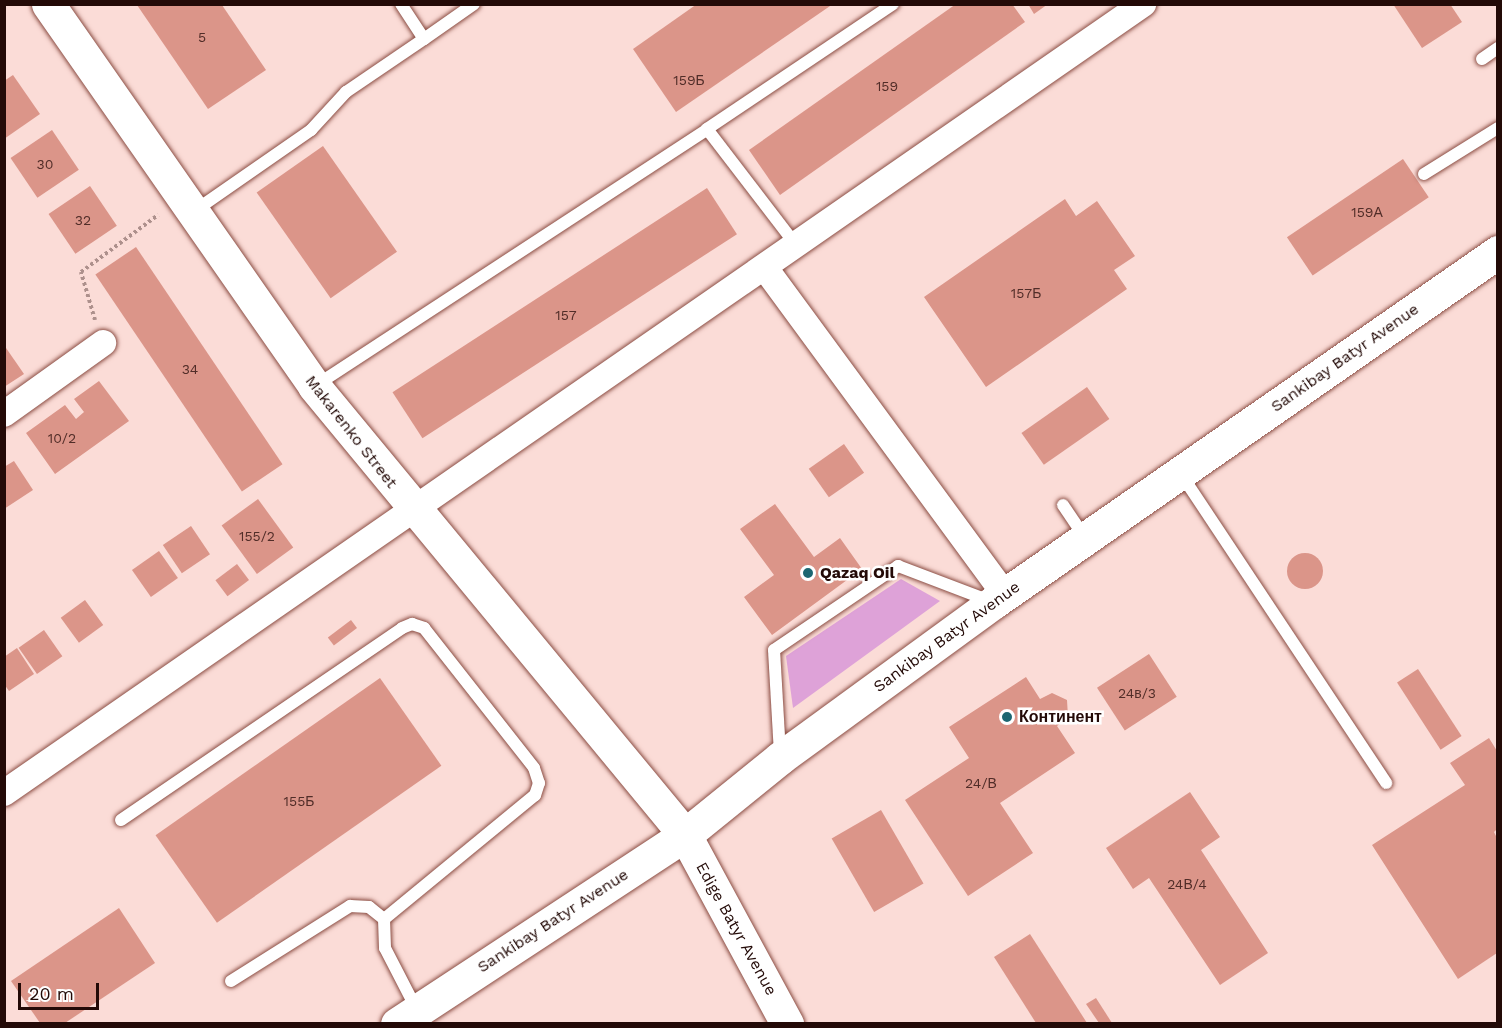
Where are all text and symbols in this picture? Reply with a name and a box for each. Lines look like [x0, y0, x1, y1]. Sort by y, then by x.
house number: 5 [198, 29, 206, 45]
house number: 159Б [673, 72, 705, 88]
house number: 159 [876, 78, 898, 94]
house number: 30 [37, 156, 53, 172]
house number: 159А [1351, 204, 1383, 220]
house number: 32 [75, 212, 91, 228]
house number: 157Б [1011, 285, 1041, 301]
street label: Sankibay Batyr Avenue [1267, 299, 1423, 417]
house number: 157 [555, 307, 577, 323]
house number: 34 [182, 361, 198, 377]
street label: Makarenko Street [301, 372, 401, 492]
house number: 10/2 [48, 430, 76, 446]
house number: 155/2 [239, 528, 275, 544]
place label: Qazaq Oil [820, 563, 895, 583]
marker: Qazaq Oil [801, 566, 815, 580]
street label: Sankibay Batyr Avenue [870, 577, 1024, 697]
house number: 24в/3 [1118, 685, 1156, 701]
place label: Континент [1019, 707, 1102, 727]
marker: Континент [1000, 710, 1014, 724]
house number: 24/В [965, 775, 997, 791]
house number: 155Б [284, 793, 314, 809]
street label: Edige Batyr Avenue [691, 859, 781, 999]
street label: Sankibay Batyr Avenue [473, 865, 633, 977]
house number: 24В/4 [1167, 876, 1207, 892]
scale bar [21, 971, 102, 1009]
text: 20 m [29, 983, 74, 1004]

